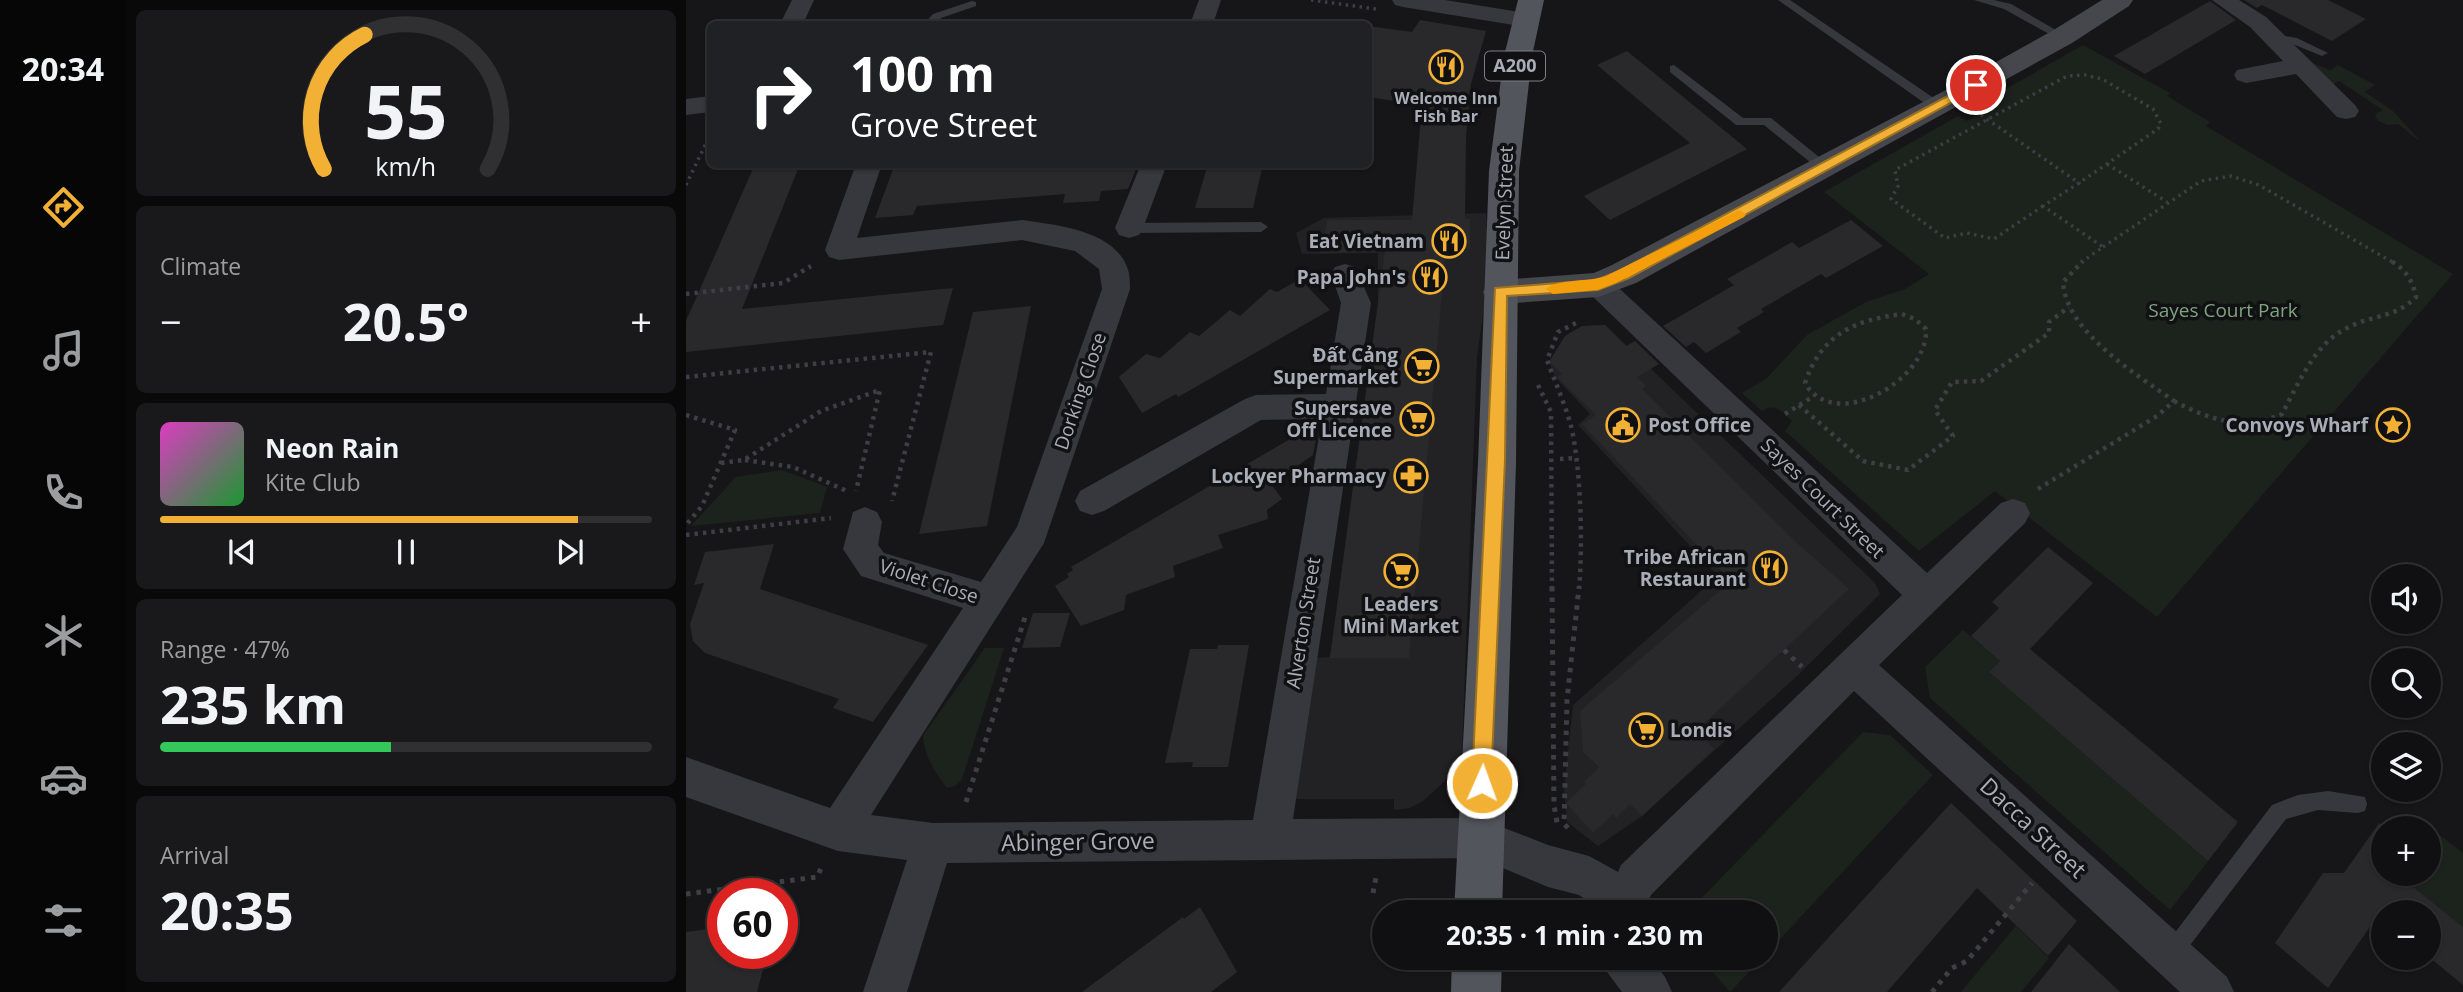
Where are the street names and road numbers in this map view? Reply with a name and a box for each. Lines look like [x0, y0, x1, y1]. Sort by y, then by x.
road number: A200 [1485, 52, 1545, 80]
street label: Evelyn Street [1489, 145, 1519, 261]
street label: Dorking Close [1048, 329, 1112, 453]
street label: Sayes Court Street [1755, 432, 1891, 564]
street label: Violet Close [876, 553, 982, 609]
street label: Alverton Street [1280, 555, 1326, 691]
street label: Dacca Street [1974, 770, 2094, 885]
street label: Abinger Grove [1001, 824, 1155, 858]

